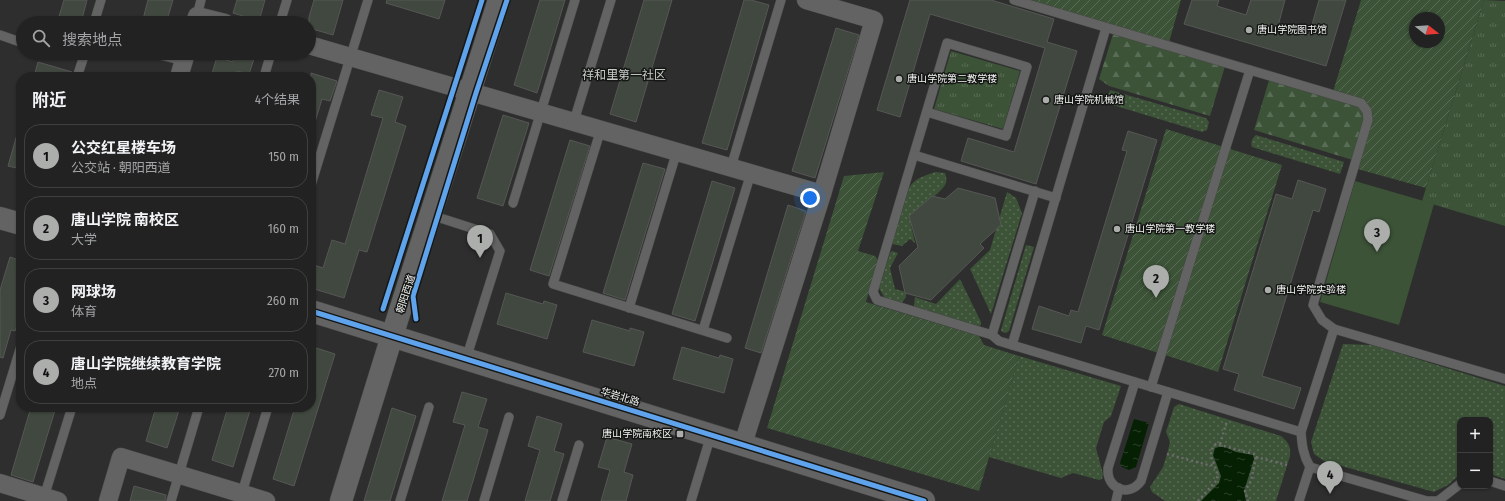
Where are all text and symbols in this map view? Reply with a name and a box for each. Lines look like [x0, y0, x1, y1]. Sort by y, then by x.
north arrow [1409, 12, 1445, 48]
search box [16, 16, 316, 60]
place label: 唐山学院图书馆 [1257, 24, 1327, 36]
marker: 唐山学院图书馆 [1244, 25, 1254, 35]
icon: search [30, 27, 52, 49]
text: 搜索地点 [62, 31, 122, 49]
district label: 祥和里第一社区 [582, 68, 666, 82]
place label: 唐山学院第二教学楼 [907, 73, 997, 85]
marker: 唐山学院第二教学楼 [894, 74, 904, 84]
text: 附近 [32, 90, 66, 111]
text: 4个结果 [255, 92, 300, 107]
place label: 唐山学院机械馆 [1054, 94, 1124, 106]
marker: 唐山学院机械馆 [1041, 95, 1051, 105]
text: 公交红星楼车场 [71, 139, 176, 157]
text: 1 [43, 149, 49, 164]
text: 150 m [268, 149, 299, 164]
text: 公交站 · 朝阳西道 [71, 160, 171, 175]
your location [800, 188, 820, 208]
text: 唐山学院 南校区 [71, 211, 179, 229]
pin: 3 [1364, 219, 1390, 252]
text: 2 [43, 221, 49, 236]
text: 160 m [268, 221, 299, 236]
place label: 唐山学院第一教学楼 [1125, 223, 1215, 235]
marker: 唐山学院第一教学楼 [1112, 224, 1122, 234]
pin: 1 [467, 225, 493, 258]
text: 大学 [71, 232, 97, 247]
pin: 2 [1143, 265, 1169, 298]
street label: 朝阳西道 [394, 273, 418, 315]
text: 网球场 [71, 283, 116, 301]
place label: 唐山学院实验楼 [1276, 284, 1346, 296]
marker: 唐山学院实验楼 [1263, 285, 1273, 295]
text: 3 [43, 293, 49, 308]
text: 260 m [267, 293, 299, 308]
text: 体育 [71, 304, 97, 319]
text: 唐山学院继续教育学院 [71, 355, 221, 373]
text: 4 [43, 365, 49, 380]
text: 270 m [268, 365, 299, 380]
text: 地点 [71, 376, 97, 391]
street label: 华岩北路 [599, 385, 641, 409]
map controls [1457, 417, 1493, 489]
button: + [1457, 417, 1493, 453]
place label: 唐山学院南校区 [602, 428, 672, 440]
marker: 唐山学院南校区 [675, 429, 685, 439]
button: − [1457, 453, 1493, 489]
pin: 4 [1317, 461, 1343, 494]

